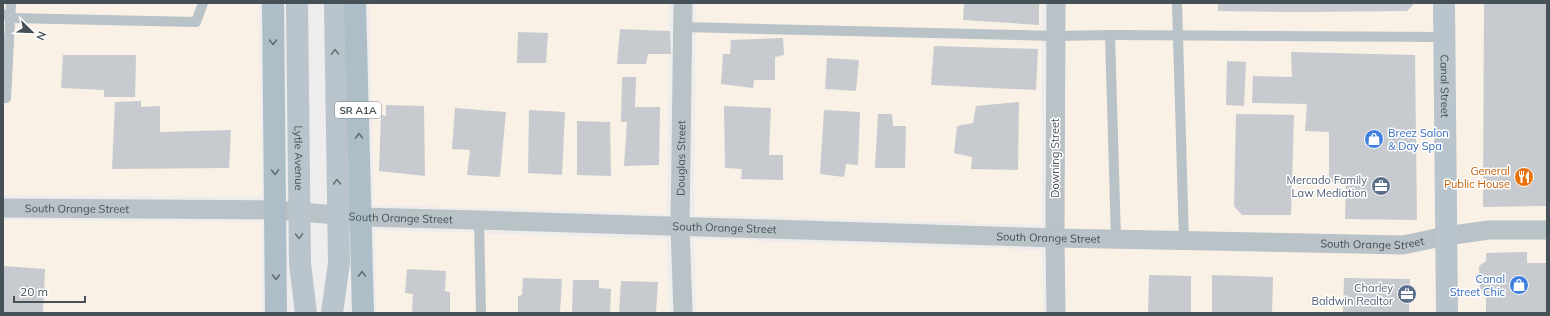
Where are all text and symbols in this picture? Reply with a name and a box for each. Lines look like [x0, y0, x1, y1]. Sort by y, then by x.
north arrow [12, 12, 52, 52]
text: N [33, 29, 49, 42]
one-way arrow [269, 39, 277, 45]
one-way arrow [331, 49, 340, 55]
street label: Canal Street [1437, 54, 1452, 118]
road number: SR A1A [335, 102, 381, 118]
street label: Downing Street [1048, 118, 1062, 198]
street label: Douglas Street [673, 120, 688, 196]
street label: Lytle Avenue [291, 125, 306, 191]
place label: Breez Salon & Day Spa [1388, 126, 1449, 153]
shop icon: Breez Salon & Day Spa [1363, 128, 1385, 150]
one-way arrow [355, 133, 363, 139]
place label: General Public House [1444, 164, 1510, 191]
restaurant icon: General Public House [1513, 166, 1535, 188]
one-way arrow [271, 169, 279, 175]
place label: Mercado Family Law Mediation [1287, 173, 1367, 200]
office icon: Mercado Family Law Mediation [1370, 175, 1392, 197]
one-way arrow [333, 179, 341, 185]
street label: South Orange Street [25, 201, 129, 216]
street label: South Orange Street [348, 209, 453, 226]
street label: South Orange Street [672, 219, 777, 236]
street label: South Orange Street [996, 229, 1101, 246]
one-way arrow [295, 233, 303, 239]
street label: South Orange Street [1320, 234, 1426, 252]
one-way arrow [358, 271, 366, 277]
place label: Canal Street Chic [1450, 272, 1506, 299]
one-way arrow [272, 274, 280, 280]
shop icon: Canal Street Chic [1508, 274, 1530, 296]
scale bar [14, 278, 85, 304]
place label: Charley Baldwin Realtor [1311, 281, 1393, 308]
office icon: Charley Baldwin Realtor [1396, 283, 1418, 305]
text: 20 m [20, 284, 48, 299]

